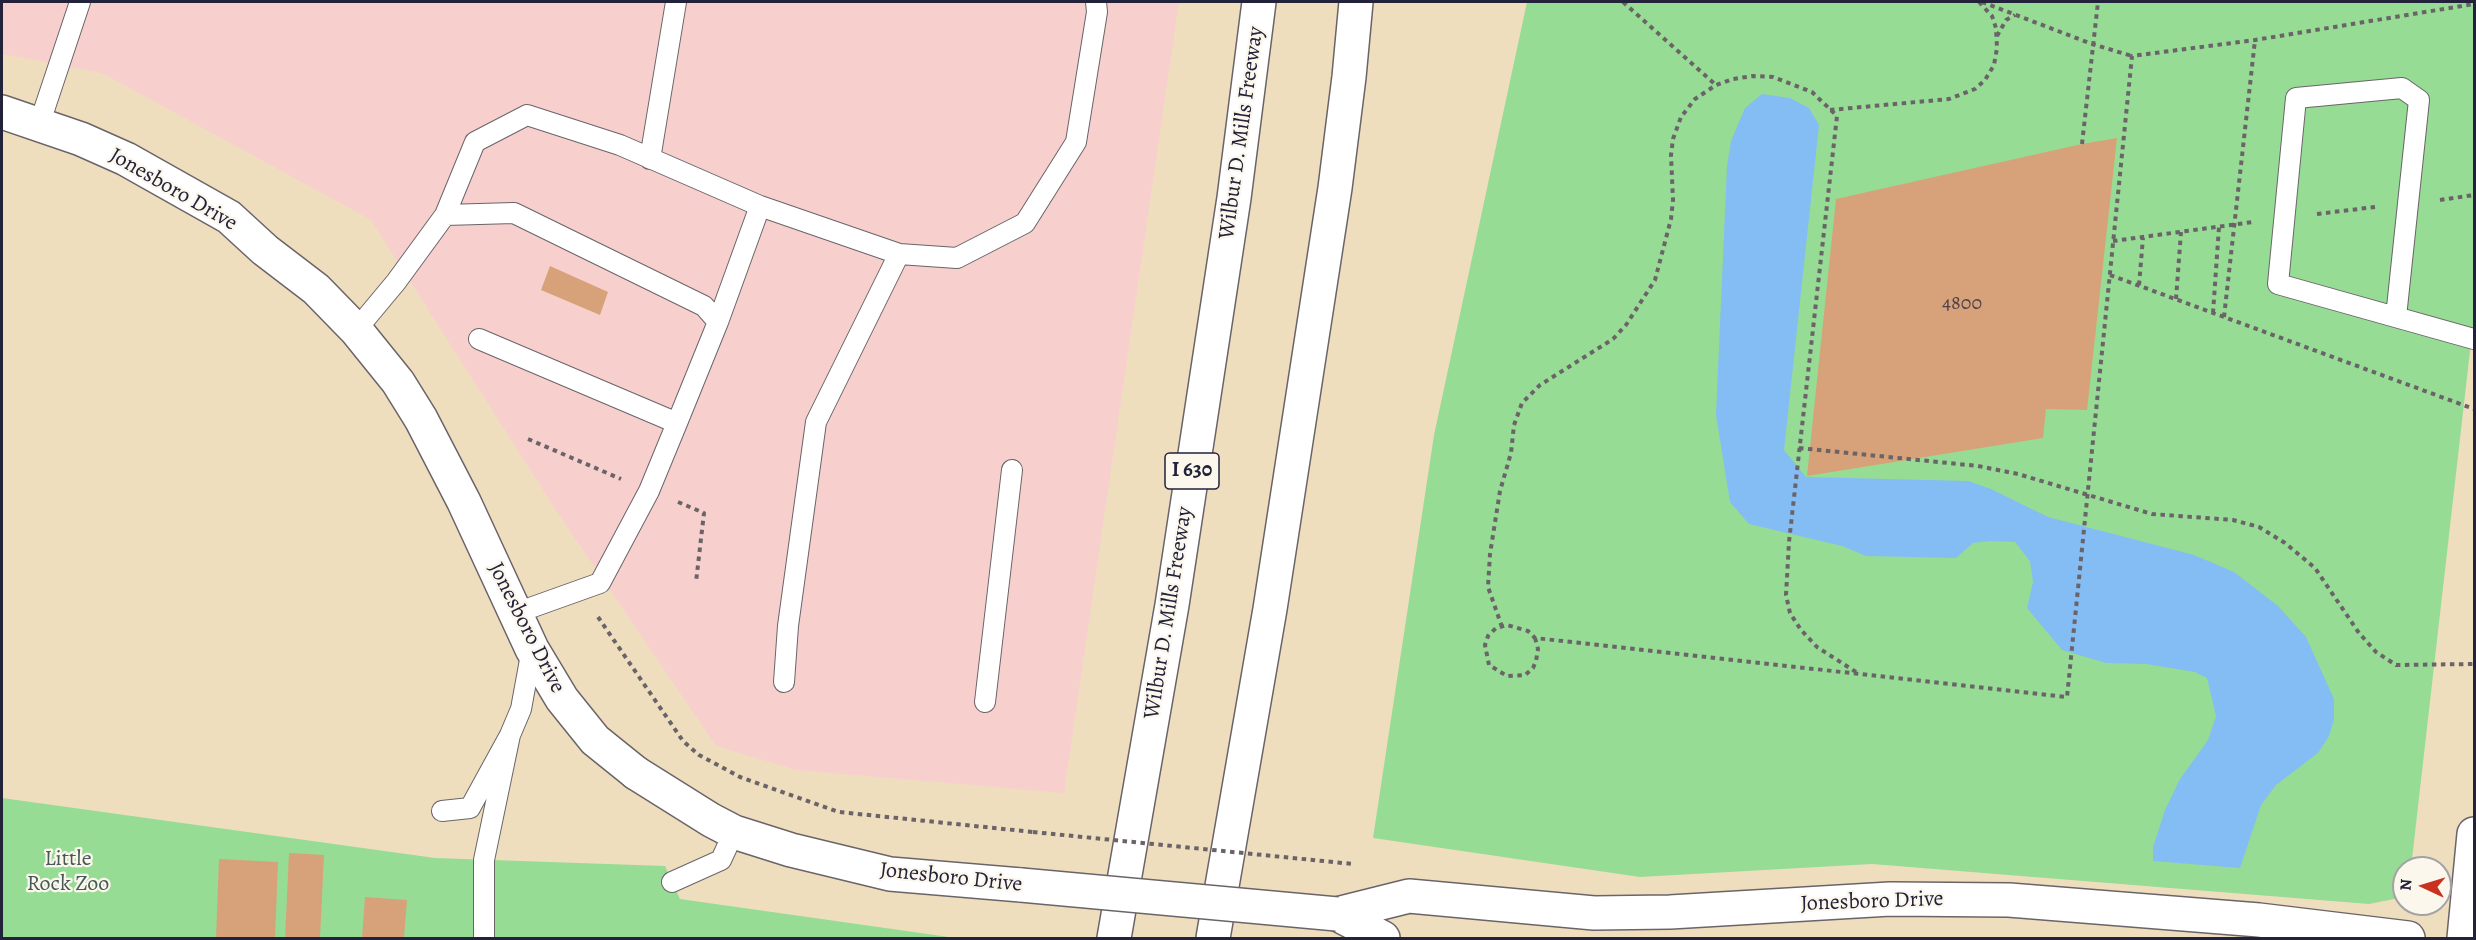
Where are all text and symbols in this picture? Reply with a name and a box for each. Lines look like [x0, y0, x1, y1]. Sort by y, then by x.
street label: Wilbur D. Mills Freeway [1214, 25, 1270, 241]
street label: Jonesboro Drive [104, 143, 242, 237]
house number: 4800 [1942, 292, 1982, 316]
road number: I 630 [1165, 453, 1219, 489]
street label: Wilbur D. Mills Freeway [1139, 505, 1199, 721]
street label: Jonesboro Drive [482, 558, 570, 698]
park label: Little Rock Zoo [27, 847, 109, 898]
north arrow [2392, 856, 2452, 916]
street label: Jonesboro Drive [878, 857, 1024, 899]
text: N [2395, 878, 2417, 891]
street label: Jonesboro Drive [1800, 886, 1944, 918]

